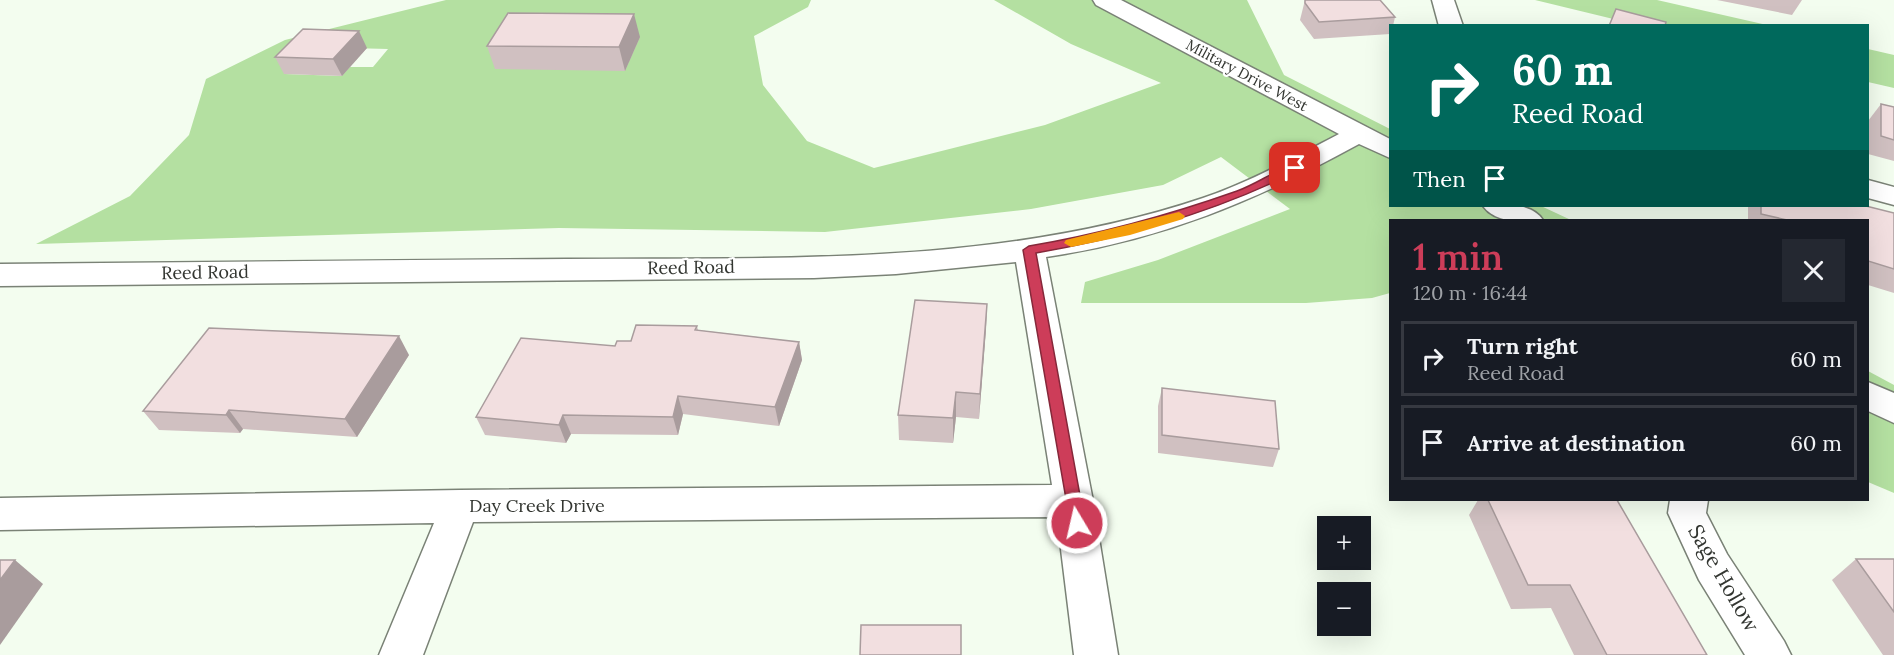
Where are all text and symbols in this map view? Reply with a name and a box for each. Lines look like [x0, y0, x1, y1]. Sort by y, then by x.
street label: Military Drive West [1183, 35, 1311, 115]
text: 60 m [1512, 43, 1613, 97]
icon: right [1413, 48, 1491, 126]
text: Reed Road [1512, 96, 1644, 130]
pin [1269, 142, 1320, 193]
icon: arrive [1278, 151, 1311, 184]
icon: arrive [1478, 162, 1511, 195]
text: Then [1413, 165, 1466, 193]
text: 1 min [1413, 234, 1503, 280]
button: close [1782, 239, 1845, 302]
street label: Reed Road [647, 255, 735, 279]
street label: Reed Road [161, 260, 249, 284]
text: 120 m · 16:44 [1413, 280, 1528, 305]
text: Turn right [1467, 332, 1578, 360]
icon: right [1416, 342, 1449, 375]
text: 60 m [1790, 345, 1842, 373]
text: Reed Road [1467, 360, 1565, 385]
icon: arrive [1416, 426, 1449, 459]
text: Arrive at destination [1467, 429, 1685, 457]
text: 60 m [1790, 429, 1842, 457]
position arrow [1045, 491, 1109, 555]
street label: Day Creek Drive [469, 494, 605, 517]
map controls [1317, 516, 1371, 636]
button: + [1317, 516, 1371, 570]
street label: Sage Hollow [1682, 519, 1766, 637]
button: − [1317, 582, 1371, 636]

